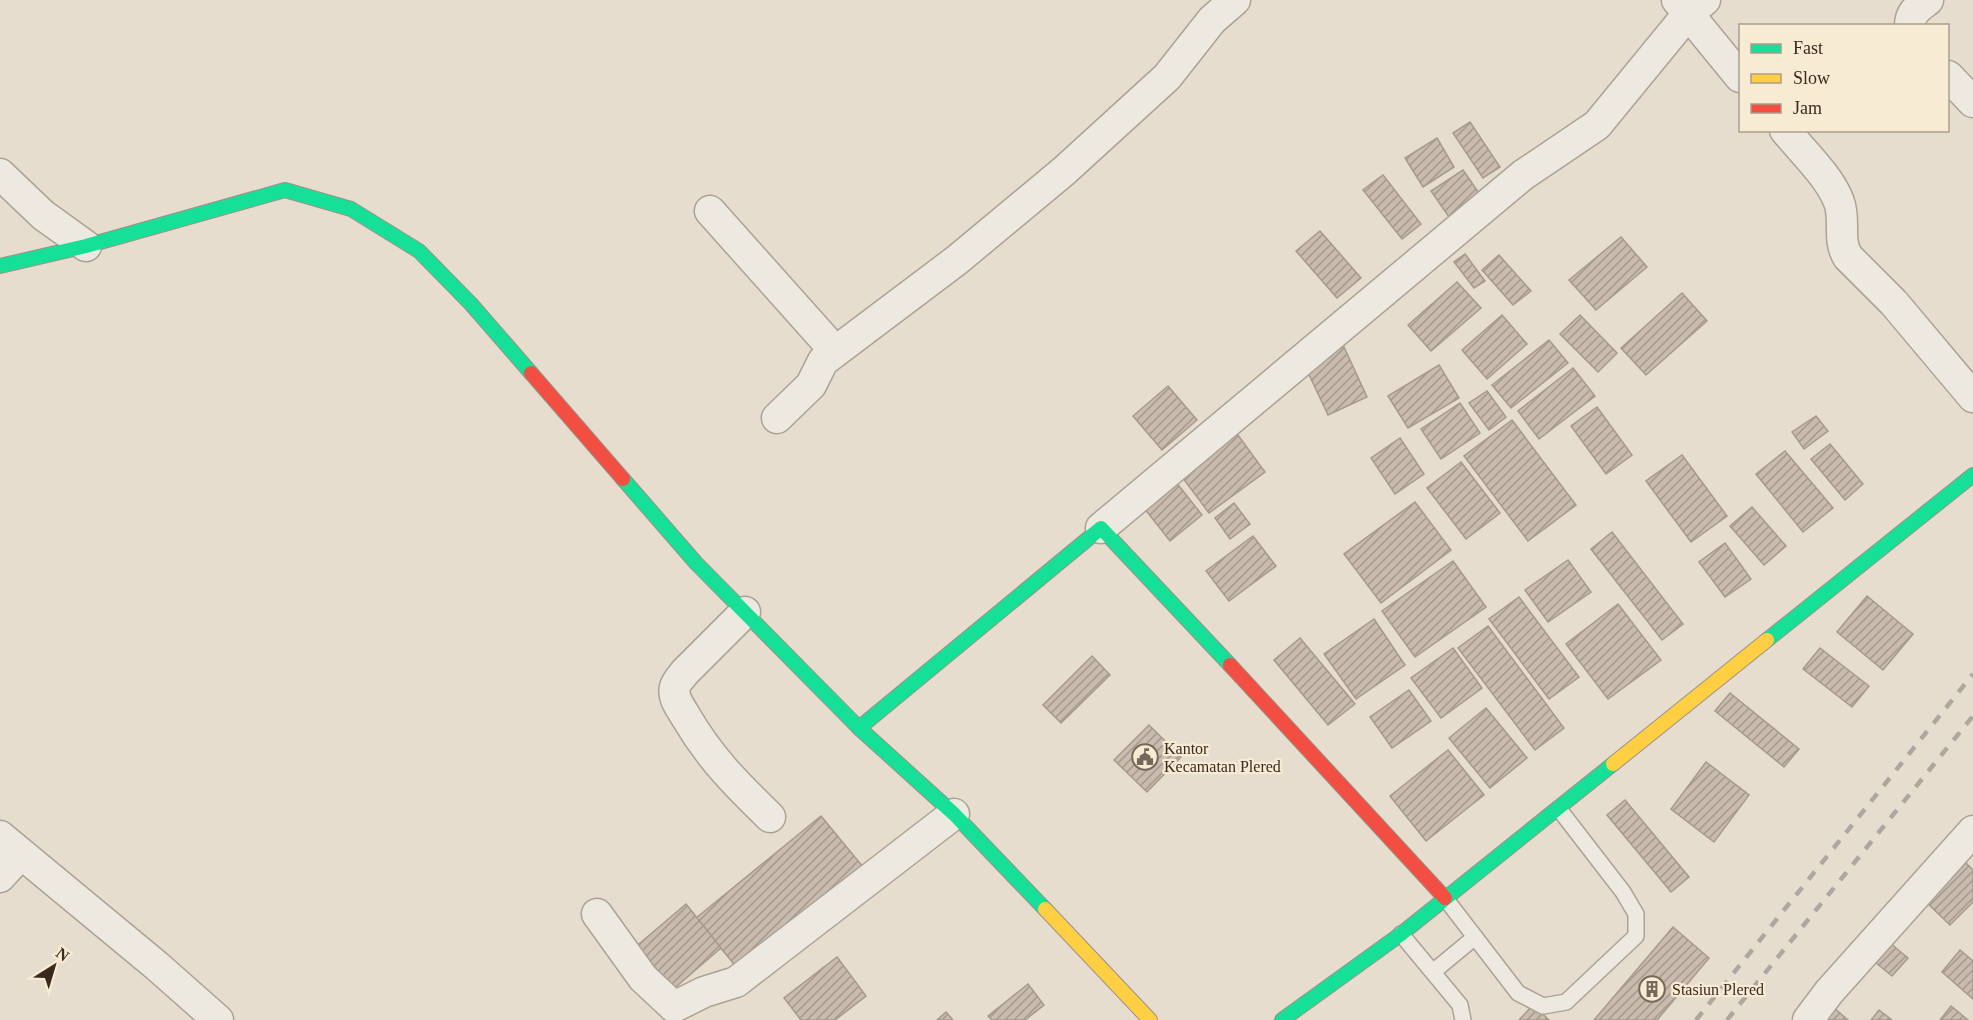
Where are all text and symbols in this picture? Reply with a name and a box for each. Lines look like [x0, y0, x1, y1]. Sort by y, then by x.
legend [1739, 24, 1949, 132]
text: Fast [1793, 38, 1823, 58]
text: Slow [1793, 68, 1830, 88]
text: Jam [1793, 98, 1822, 118]
place label: Kantor Kecamatan Plered [1164, 740, 1281, 775]
public building icon: Kantor Kecamatan Plered [1130, 742, 1160, 772]
north arrow [24, 936, 84, 996]
text: N [53, 944, 73, 965]
building icon: Stasiun Plered [1637, 974, 1667, 1004]
place label: Stasiun Plered [1672, 981, 1764, 998]

